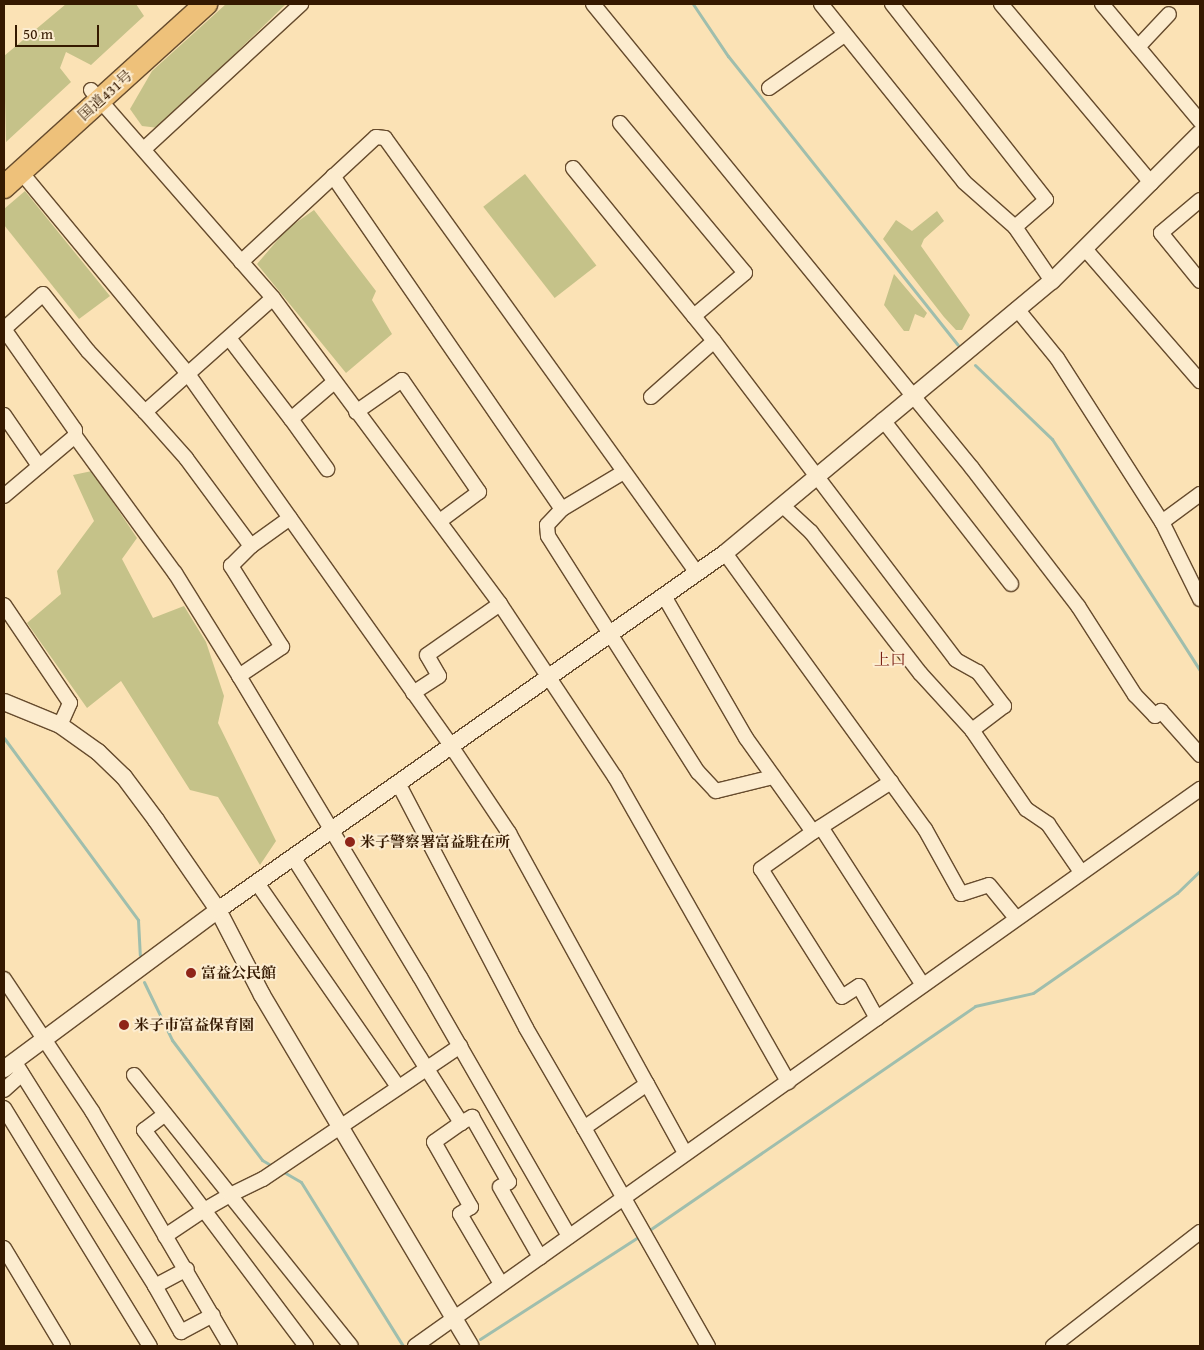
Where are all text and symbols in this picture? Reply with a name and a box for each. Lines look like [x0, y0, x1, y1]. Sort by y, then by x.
scale bar [18, 15, 101, 47]
text: 50 m [23, 23, 53, 44]
street label: 国道431号 [74, 66, 136, 124]
district label: 上口 [874, 649, 906, 669]
place label: 米子警察署富益駐在所 [360, 833, 510, 851]
marker: 米子警察署富益駐在所 [344, 836, 356, 848]
place label: 富益公民館 [201, 964, 276, 982]
marker: 富益公民館 [185, 967, 197, 979]
place label: 米子市富益保育園 [134, 1016, 254, 1034]
marker: 米子市富益保育園 [118, 1019, 130, 1031]

